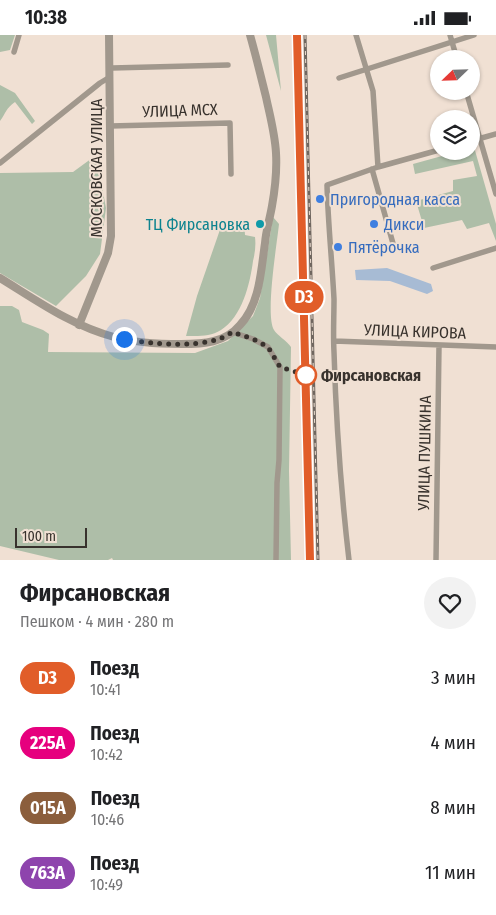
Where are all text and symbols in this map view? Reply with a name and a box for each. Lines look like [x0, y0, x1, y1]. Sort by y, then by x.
text: 10:38 [25, 6, 67, 29]
north arrow [430, 50, 480, 100]
map controls [430, 50, 480, 160]
street label: МОСКОВСКАЯ УЛИЦА [87, 98, 106, 237]
street label: УЛИЦА МСХ [141, 100, 218, 121]
button: layers [430, 110, 480, 160]
place label: Пригородная касса [330, 190, 460, 209]
marker: Пригородная касса [314, 193, 326, 205]
place label: ТЦ Фирсановка [146, 215, 250, 234]
place label: Дикси [383, 215, 424, 234]
marker: ТЦ Фирсановка [254, 218, 266, 230]
marker: Дикси [368, 218, 380, 230]
place label: Пятёрочка [348, 238, 420, 257]
marker: Пятёрочка [332, 241, 344, 253]
line badge: D3 [282, 281, 326, 313]
text: D3 [295, 286, 313, 308]
street label: УЛИЦА КИРОВА [363, 320, 467, 343]
your location [112, 327, 137, 352]
marker: Фирсановская [295, 364, 317, 386]
place label: Фирсановская [321, 366, 421, 385]
street label: УЛИЦА ПУШКИНА [414, 395, 435, 512]
scale bar [15, 525, 88, 548]
text: 100 m [22, 528, 56, 545]
button: heart [424, 577, 476, 629]
text: Фирсановская [20, 579, 170, 607]
text: Пешком · 4 мин · 280 m [20, 612, 174, 631]
text: Поезд [90, 657, 139, 680]
text: 3 мин [431, 666, 476, 689]
text: D3 [38, 667, 57, 689]
text: 10:41 [90, 680, 121, 699]
text: Поезд [90, 722, 139, 745]
text: 4 мин [430, 731, 476, 754]
text: 225А [30, 732, 65, 754]
text: 10:42 [90, 745, 123, 764]
text: Поезд [91, 787, 139, 810]
text: 8 мин [430, 796, 476, 819]
text: 015А [30, 797, 66, 819]
text: 10:46 [91, 810, 124, 829]
text: Поезд [90, 852, 139, 875]
text: 11 мин [425, 861, 476, 884]
text: 763А [30, 862, 65, 884]
text: 10:49 [90, 875, 123, 894]

